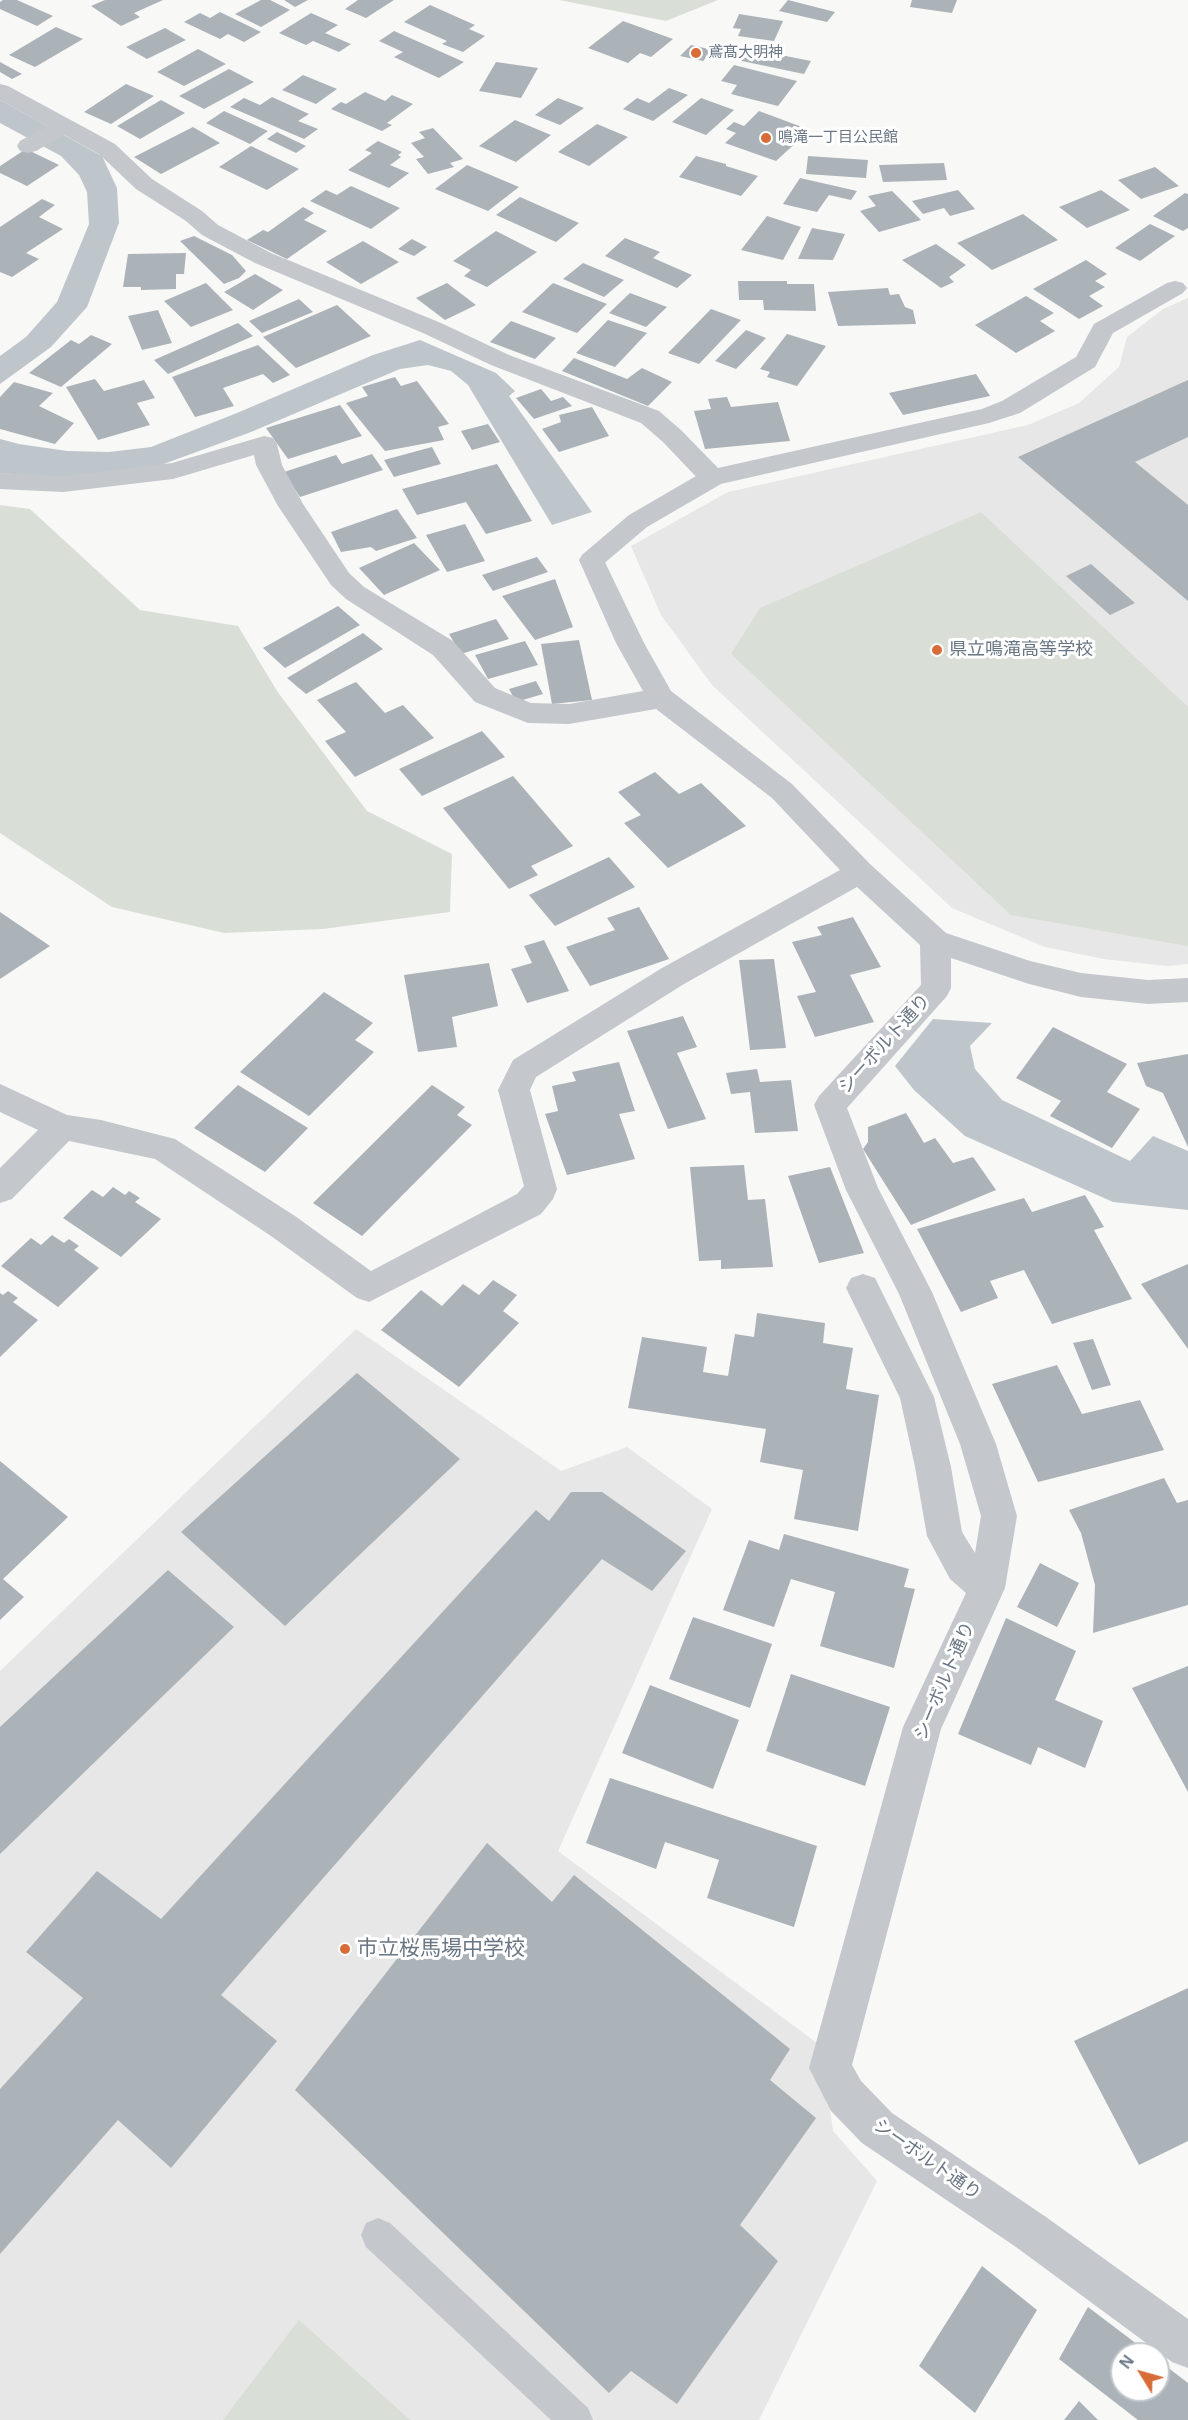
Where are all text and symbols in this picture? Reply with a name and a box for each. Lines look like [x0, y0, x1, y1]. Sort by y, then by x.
place label: 鳶髙大明神 [708, 44, 783, 62]
marker: 鳶髙大明神 [689, 46, 703, 60]
place label: 鳴滝一丁目公民館 [778, 129, 898, 147]
marker: 鳴滝一丁目公民館 [759, 131, 773, 145]
place label: 県立鳴滝高等学校 [949, 639, 1093, 661]
marker: 県立鳴滝高等学校 [930, 643, 944, 657]
street label: シーボルト通り [835, 990, 935, 1098]
street label: シーボルト通り [910, 1619, 980, 1743]
place label: 市立桜馬場中学校 [357, 1936, 525, 1962]
marker: 市立桜馬場中学校 [338, 1942, 352, 1956]
street label: シーボルト通り [869, 2115, 985, 2205]
north arrow [1110, 2342, 1170, 2402]
text: N [1117, 2352, 1137, 2372]

